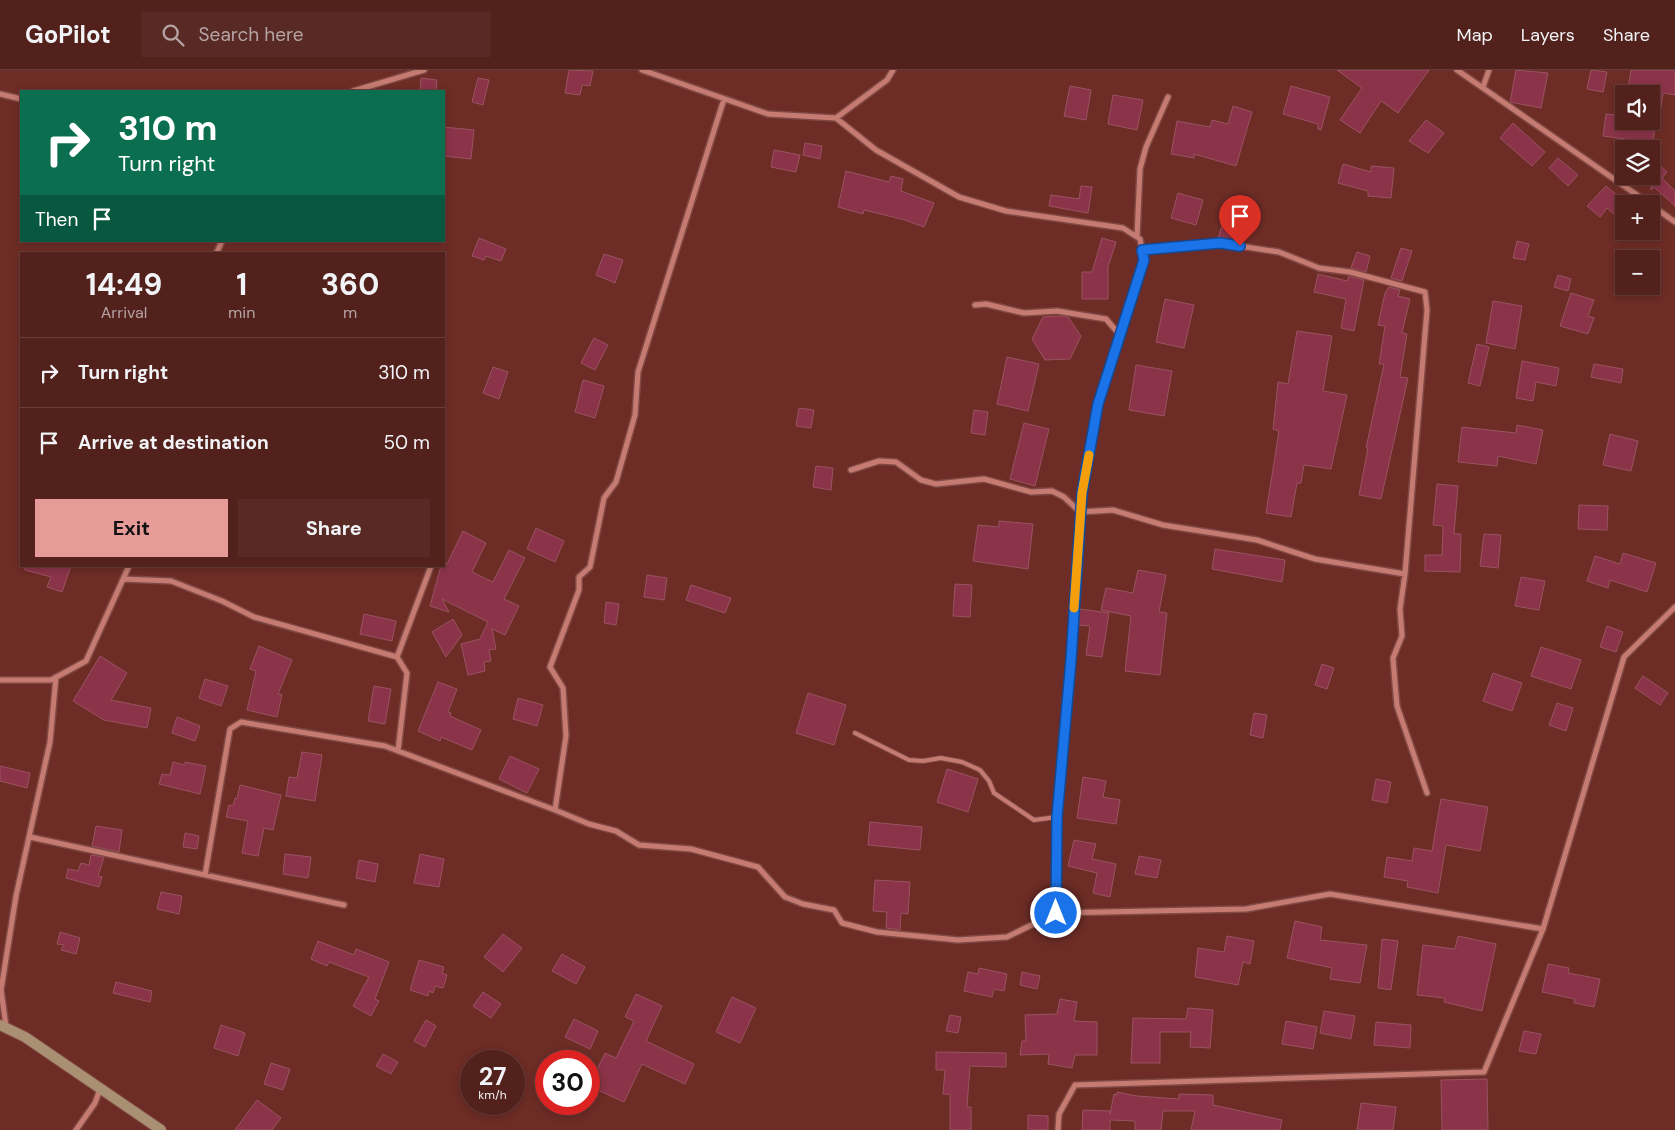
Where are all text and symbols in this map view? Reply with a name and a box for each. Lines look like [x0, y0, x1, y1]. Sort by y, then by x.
search box [141, 12, 491, 57]
text: GoPilot [25, 19, 111, 50]
icon: search [159, 21, 187, 49]
text: Search here [199, 22, 303, 47]
text: Map [1457, 23, 1493, 47]
text: Layers [1521, 23, 1575, 47]
text: Share [1603, 23, 1650, 47]
map controls [1615, 85, 1660, 295]
button: sound [1615, 85, 1660, 130]
text: 310 m [118, 105, 217, 151]
icon: right [35, 110, 100, 175]
button: layers [1615, 140, 1660, 185]
text: Turn right [118, 149, 215, 178]
pin [1219, 195, 1261, 246]
button: + [1615, 195, 1660, 240]
icon: arrive [1226, 202, 1254, 230]
icon: arrive [88, 205, 116, 233]
text: Then [35, 207, 78, 232]
button: − [1615, 250, 1660, 295]
text: 14:49 [86, 265, 162, 304]
text: 1 [236, 265, 247, 304]
text: 360 [321, 265, 379, 304]
text: Arrival [101, 302, 147, 323]
text: min [228, 302, 255, 323]
text: m [343, 302, 357, 323]
icon: right [35, 359, 63, 387]
text: Turn right [78, 360, 168, 385]
text: 310 m [378, 360, 430, 385]
icon: arrive [35, 429, 63, 457]
text: Arrive at destination [78, 430, 269, 455]
text: 50 m [383, 430, 430, 455]
button: Exit [35, 499, 228, 557]
button: Share [238, 499, 430, 557]
position arrow [1029, 886, 1081, 938]
speed limit sign: 30 [535, 1050, 600, 1115]
text: 27 [479, 1060, 506, 1093]
text: km/h [478, 1087, 507, 1103]

